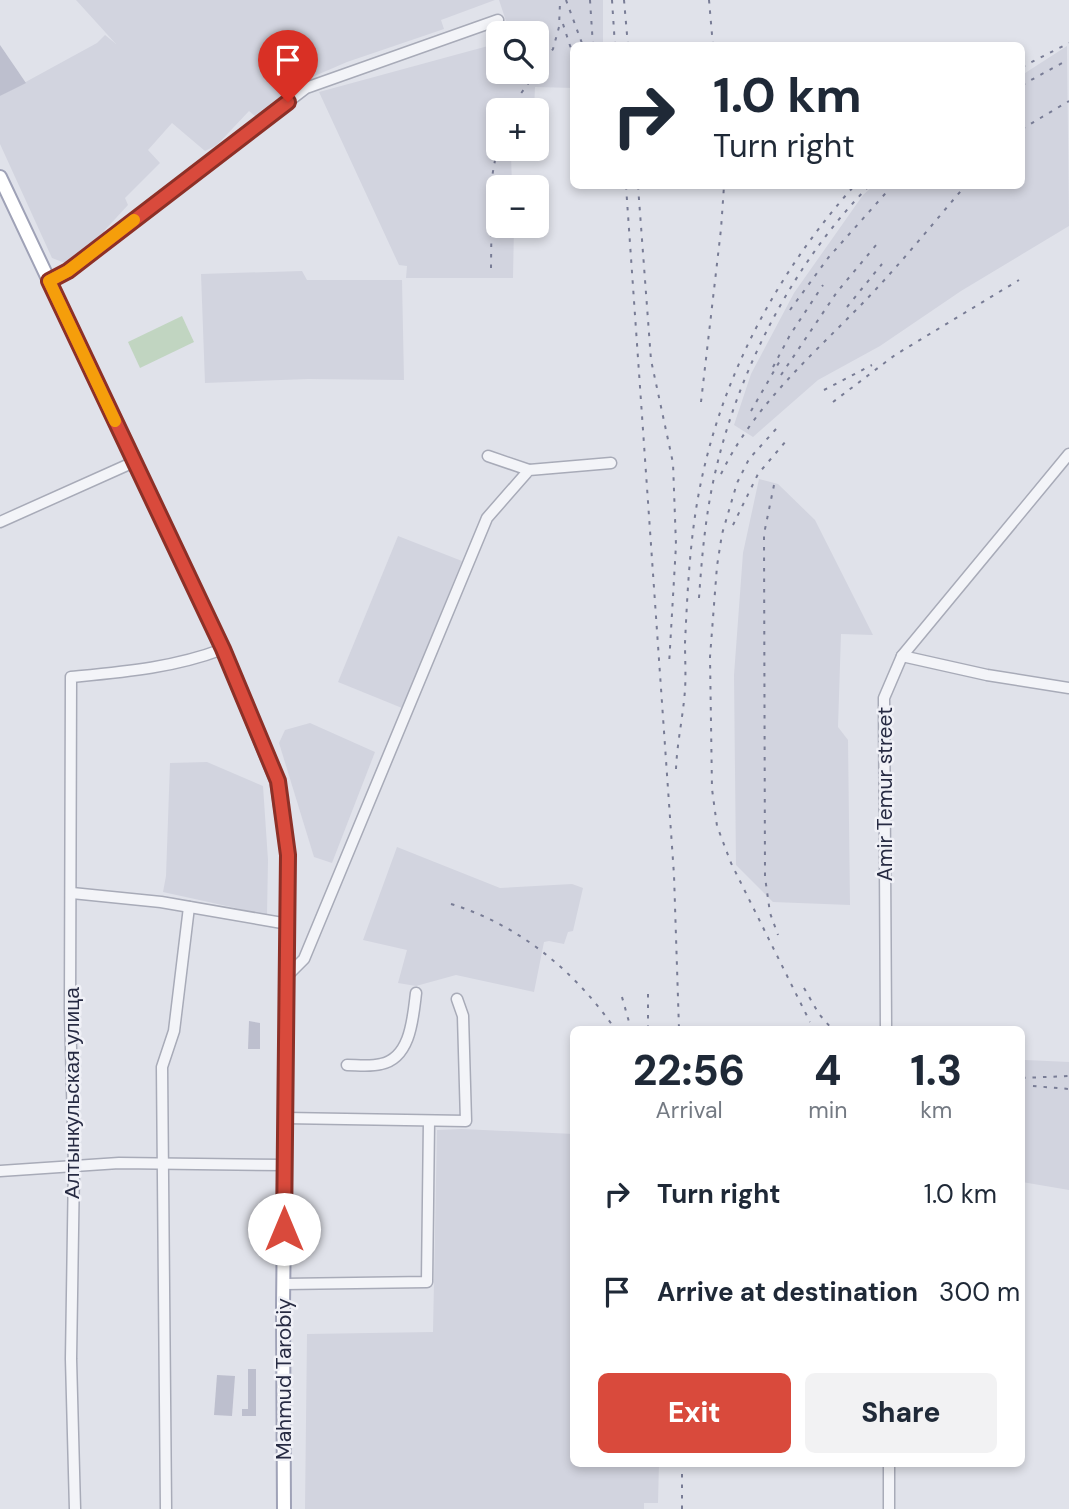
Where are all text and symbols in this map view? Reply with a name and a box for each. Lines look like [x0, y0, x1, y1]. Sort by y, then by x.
map controls [486, 21, 549, 238]
button: search [486, 21, 549, 84]
pin [258, 30, 318, 102]
icon: arrive [269, 41, 307, 79]
text: 1.0 km [713, 63, 862, 127]
icon: right [598, 70, 689, 161]
button: + [486, 98, 549, 161]
text: Turn right [713, 125, 855, 167]
button: − [486, 175, 549, 238]
street label: Amir Temur street [871, 707, 899, 881]
street label: Алтынкульская улица [58, 987, 86, 1199]
text: 22:56 [633, 1043, 745, 1098]
text: 4 [814, 1043, 842, 1098]
text: 1.3 [910, 1043, 962, 1098]
text: Arrival [656, 1095, 723, 1125]
text: min [808, 1095, 847, 1125]
text: km [920, 1095, 952, 1125]
icon: right [598, 1175, 636, 1213]
text: Turn right [657, 1177, 781, 1211]
text: 1.0 km [924, 1177, 997, 1211]
position arrow [247, 1192, 321, 1266]
icon: arrive [598, 1273, 636, 1311]
text: Arrive at destination [657, 1275, 918, 1309]
text: 300 m [939, 1275, 1020, 1309]
street label: Mahmud Tarobiy [270, 1298, 298, 1460]
button: Exit [598, 1373, 791, 1453]
button: Share [805, 1373, 997, 1453]

